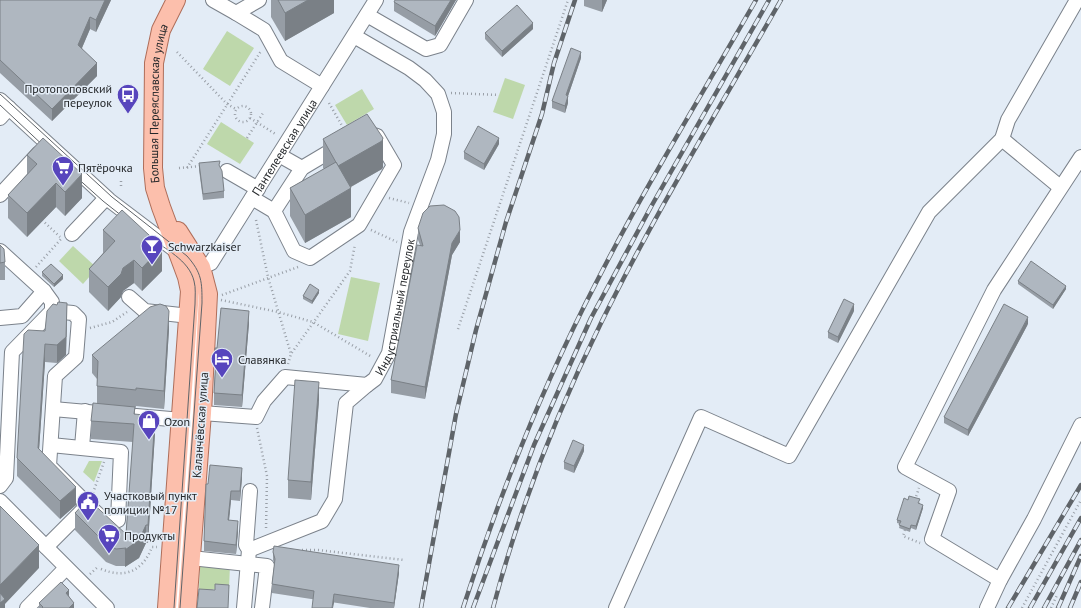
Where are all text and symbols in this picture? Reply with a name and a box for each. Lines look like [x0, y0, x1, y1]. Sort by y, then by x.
street label: Большая Переяславская улица [145, 21, 171, 184]
place label: Протопоповский переулок [24, 81, 112, 110]
bus stop icon: Протопоповский переулок [115, 82, 141, 115]
street label: Пантелеевская улица [248, 96, 320, 198]
supermarket icon: Пятёрочка [50, 154, 76, 187]
place label: Пятёрочка [78, 160, 133, 175]
bar icon: Schwarzkaiser [139, 233, 165, 266]
street label: Индустриальный переулок [371, 237, 417, 378]
place label: Schwarzkaiser [168, 239, 241, 254]
hotel icon: Славянка [209, 346, 235, 379]
place label: Славянка [238, 352, 286, 367]
street label: Каланчёвская улица [189, 371, 211, 479]
shop icon: Ozon [136, 408, 162, 441]
place label: Ozon [164, 414, 190, 429]
place label: Участковый пункт полиции №17 [104, 488, 197, 517]
public building icon: Участковый пункт полиции №17 [75, 489, 101, 522]
supermarket icon: Продукты [96, 522, 122, 555]
place label: Продукты [124, 528, 175, 543]

